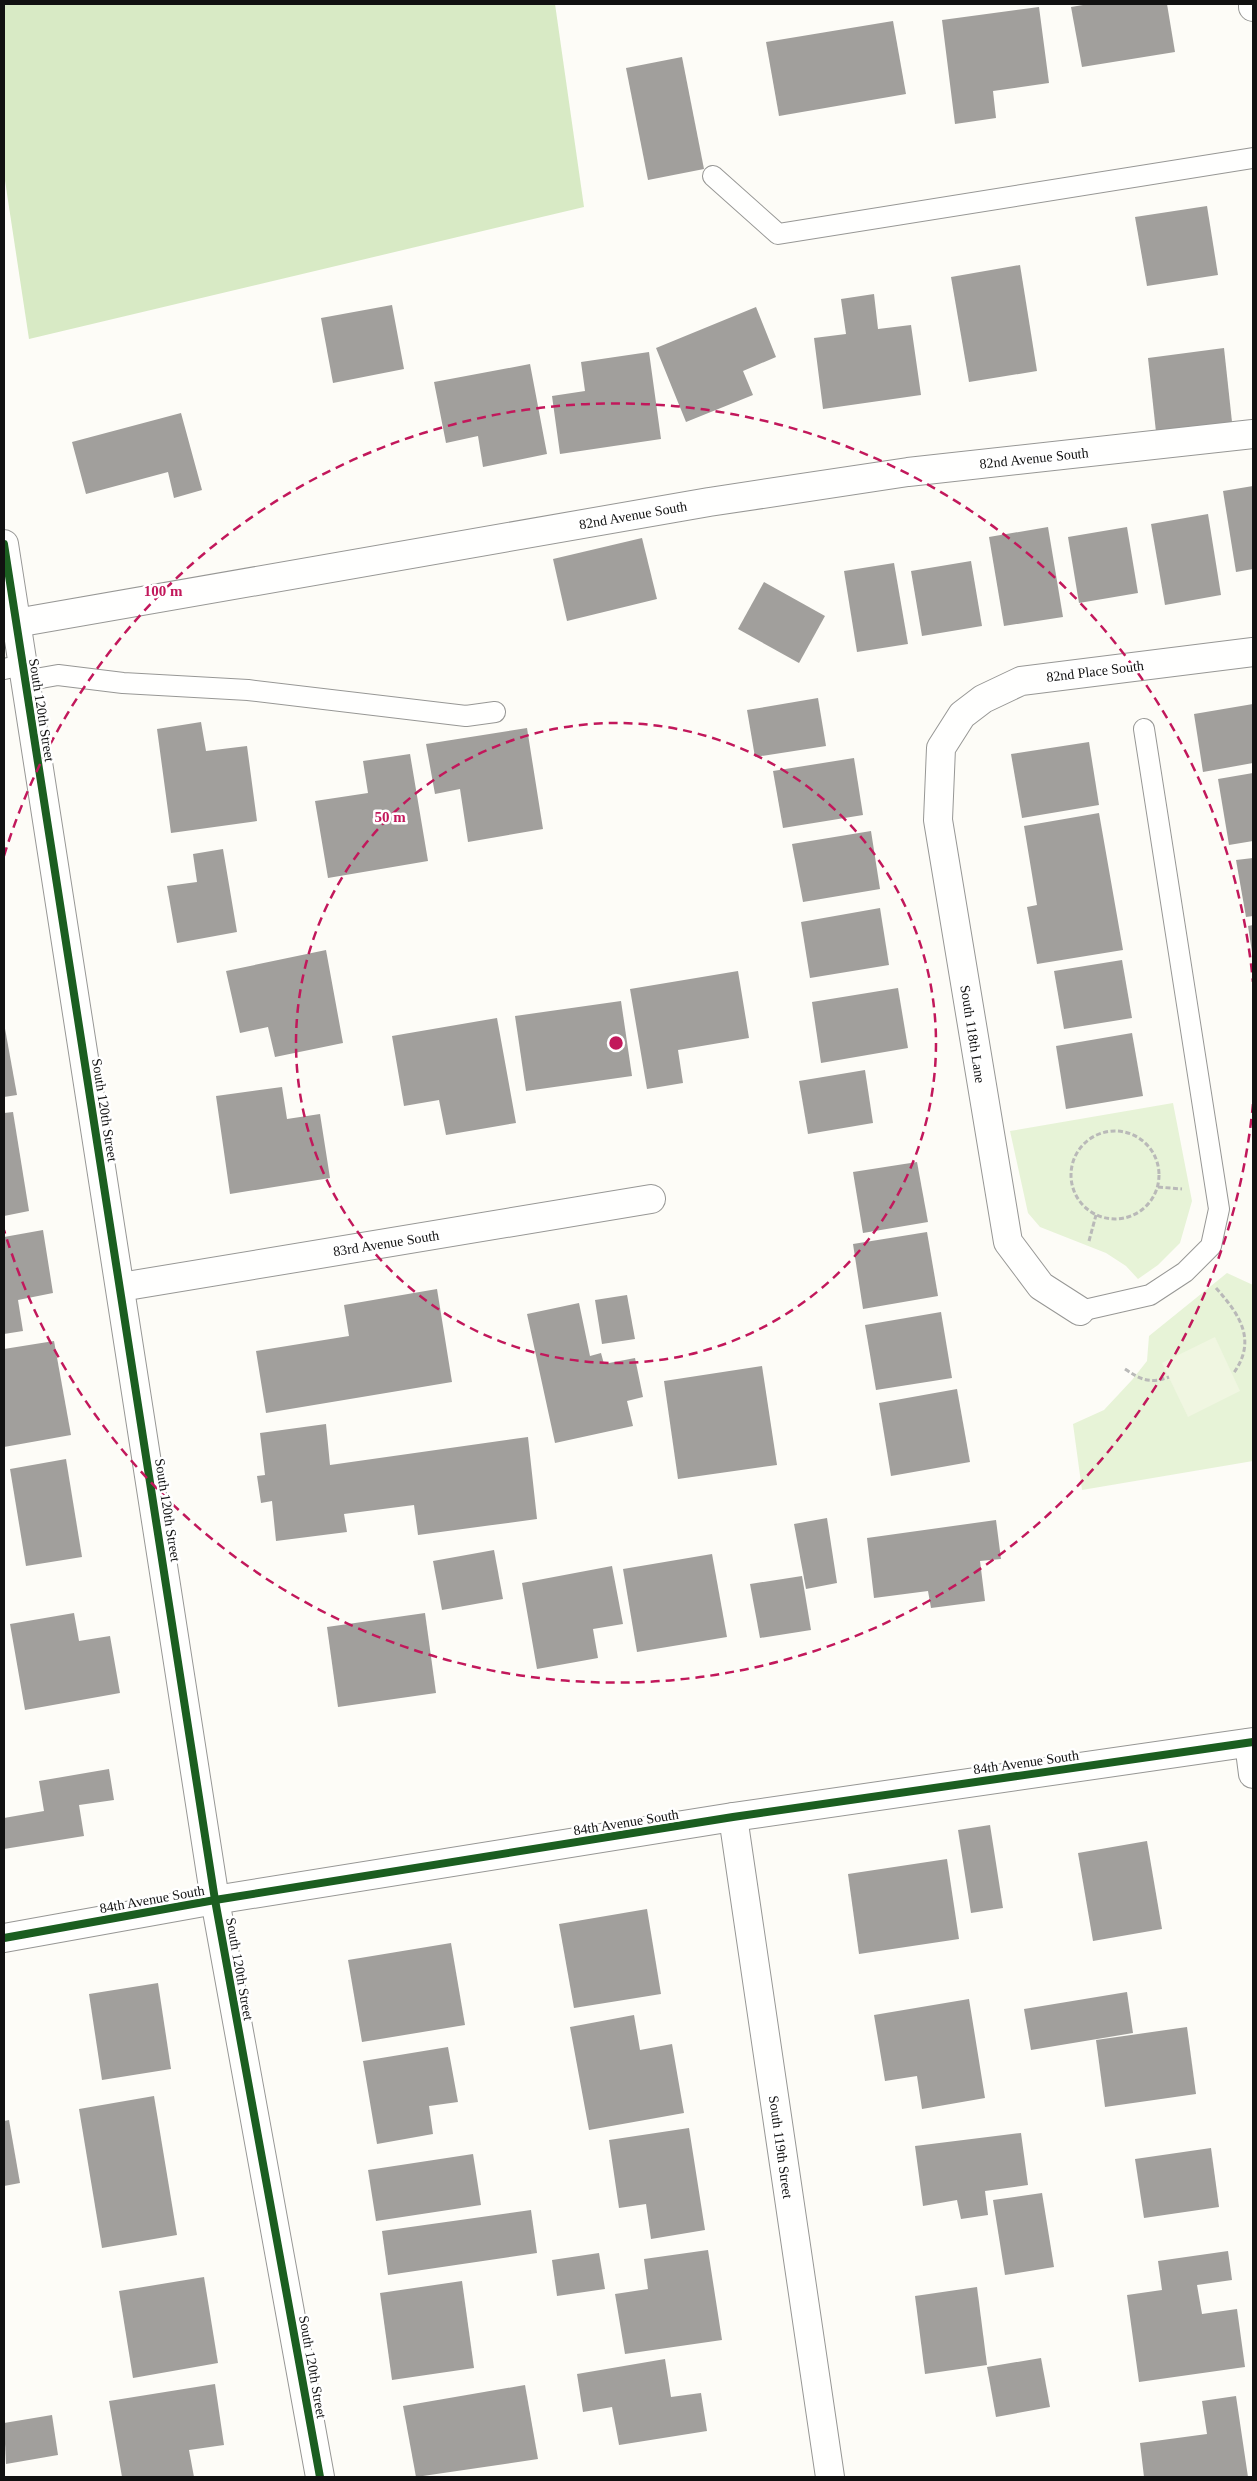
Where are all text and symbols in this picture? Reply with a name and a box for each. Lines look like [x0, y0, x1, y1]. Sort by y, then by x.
street label: 82nd Avenue South [979, 445, 1089, 472]
street label: 82nd Avenue South [578, 499, 688, 532]
text: 100 m [144, 583, 183, 599]
street label: South 120th Street [26, 657, 57, 763]
street label: 82nd Place South [1046, 658, 1145, 685]
text: 50 m [374, 809, 406, 825]
street label: South 118th Lane [957, 984, 988, 1084]
centre of rings [607, 1034, 625, 1052]
street label: South 120th Street [89, 1057, 120, 1163]
street label: 83rd Avenue South [332, 1228, 440, 1259]
street label: South 120th Street [152, 1457, 183, 1563]
street label: 84th Avenue South [972, 1748, 1080, 1777]
street label: 84th Avenue South [572, 1807, 680, 1838]
street label: 84th Avenue South [98, 1883, 206, 1916]
street label: South 120th Street [223, 1916, 256, 2022]
street label: South 119th Street [766, 2095, 795, 2200]
street label: South 120th Street [296, 2314, 329, 2420]

